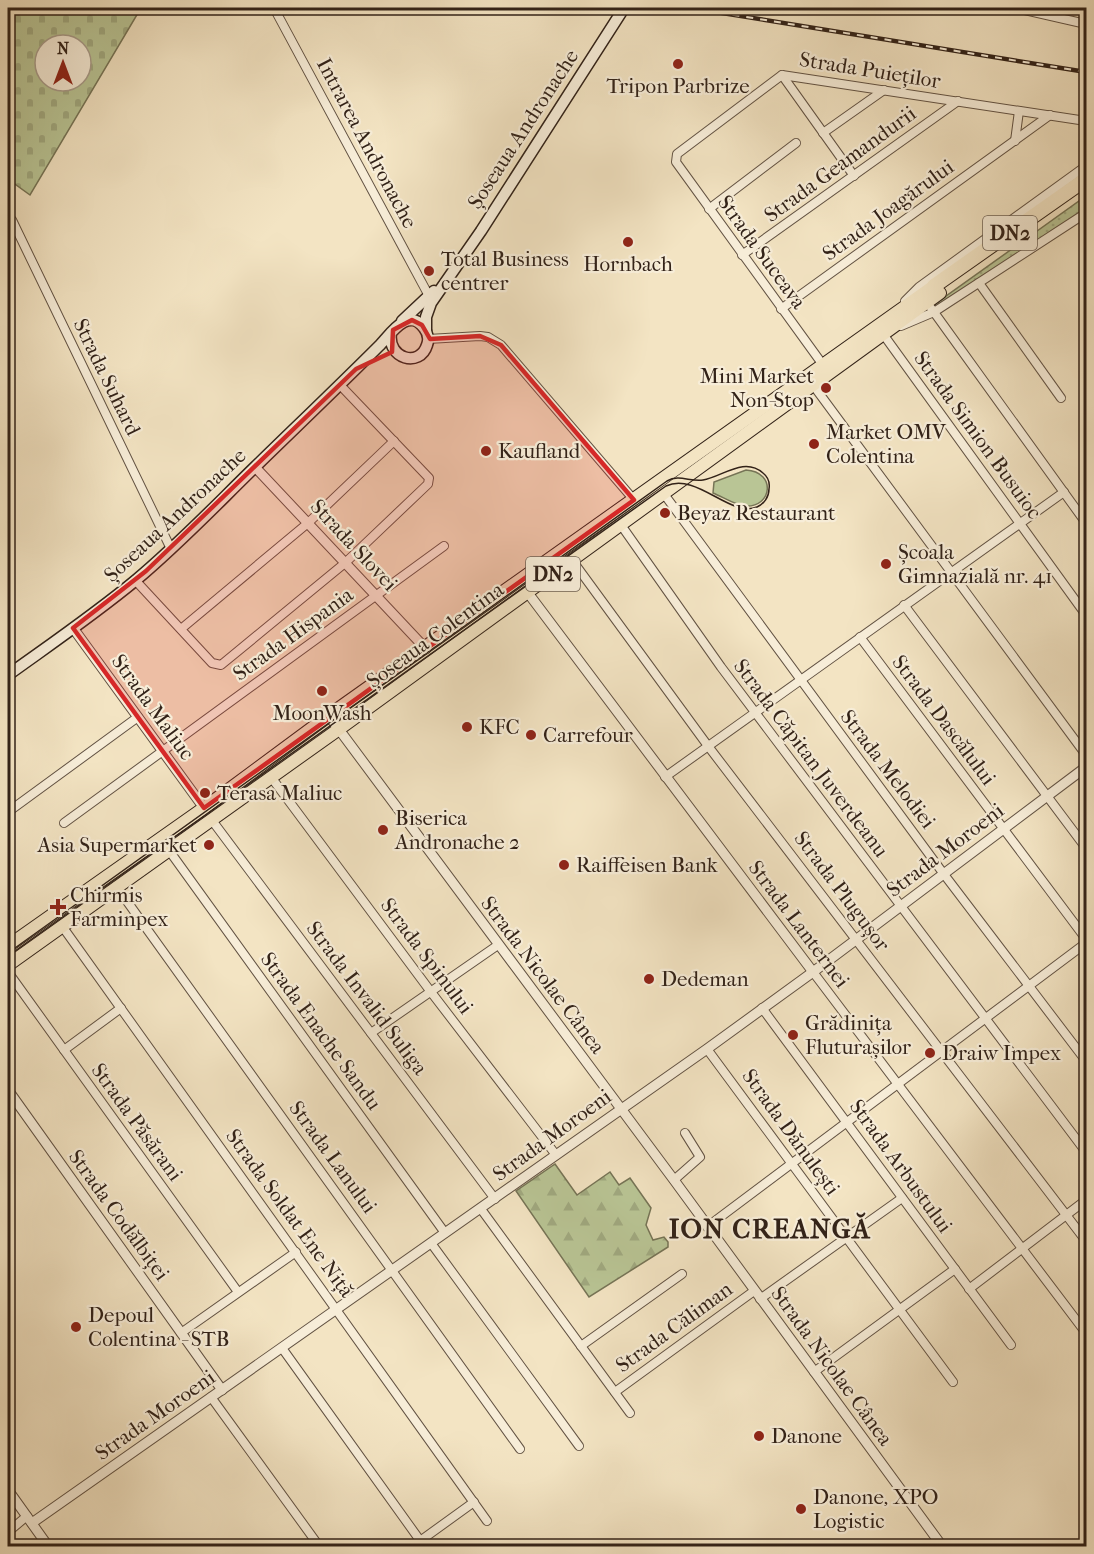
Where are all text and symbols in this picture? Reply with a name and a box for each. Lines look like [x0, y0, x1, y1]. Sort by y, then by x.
north arrow [33, 33, 93, 93]
text: N [57, 39, 70, 58]
street label: Șoseaua Andronache [463, 45, 584, 214]
street label: Strada Puieților [798, 47, 942, 94]
street label: Intrarea Andronache [312, 54, 422, 232]
marker: Tripon Parbrize [671, 57, 685, 71]
place label: Tripon Parbrize [606, 74, 750, 98]
street label: Strada Geamandurii [760, 101, 920, 227]
street label: Strada Joagărului [818, 154, 958, 266]
street label: Strada Suceava [713, 191, 811, 314]
road number: DN2 [983, 216, 1037, 250]
marker: Hornbach [621, 235, 635, 249]
place label: Total Business centrer [441, 247, 569, 295]
place label: Hornbach [583, 252, 673, 276]
marker: Total Business centrer [422, 264, 436, 278]
street label: Strada Suhard [68, 315, 146, 440]
street label: Strada Simion Busuioc [909, 346, 1047, 524]
place label: Mini Market Non-Stop [700, 364, 815, 412]
marker: Mini Market Non-Stop [819, 381, 833, 395]
place label: Market OMV Colentina [826, 420, 947, 468]
marker: Market OMV Colentina [807, 437, 821, 451]
place label: Kaufland [498, 439, 581, 463]
street label: Șoseaua Andronache [99, 443, 252, 588]
marker: Kaufland [479, 444, 493, 458]
street label: Strada Slovei [306, 494, 402, 596]
place label: Beyaz Restaurant [677, 501, 836, 525]
marker: Beyaz Restaurant [658, 506, 672, 520]
place label: Școala Gimnazială nr. 41 [898, 540, 1053, 588]
road number: DN2 [526, 557, 580, 591]
marker: Școala Gimnazială nr. 41 [879, 557, 893, 571]
street label: Șoseaua Colentina [362, 577, 509, 694]
street label: Strada Hispania [228, 582, 358, 686]
street label: Strada Maliuc [107, 650, 199, 764]
street label: Strada Dascălului [887, 650, 1001, 790]
street label: Strada Căpitan Juverdeanu [729, 654, 893, 862]
marker: MoonWash [315, 684, 329, 698]
place label: MoonWash [273, 701, 372, 725]
street label: Strada Melodiei [836, 705, 940, 833]
place label: KFC [479, 715, 520, 739]
marker: KFC [460, 720, 474, 734]
place label: Carrefour [543, 723, 633, 747]
marker: Carrefour [524, 728, 538, 742]
place label: Terasa Maliuc [217, 781, 342, 805]
marker: Terasa Maliuc [198, 786, 212, 800]
street label: Strada Moroeni [882, 798, 1008, 902]
place label: Biserica Andronache 2 [394, 806, 520, 854]
marker: Biserica Andronache 2 [376, 823, 390, 837]
street label: Strada Plugușor [789, 826, 895, 956]
place label: Asia Supermarket [37, 833, 197, 857]
marker: Asia Supermarket [202, 838, 216, 852]
place label: Raiffeisen Bank [576, 853, 718, 877]
street label: Strada Lanternei [743, 856, 855, 992]
marker: Raiffeisen Bank [557, 858, 571, 872]
place label: Chirmis Farminpex [70, 883, 168, 931]
street label: Strada Nicolae Cânea [476, 892, 610, 1059]
street label: Strada Spinului [376, 893, 478, 1019]
marker: Chirmis Farminpex [51, 900, 65, 914]
street label: Strada Invalid Suliga [301, 917, 433, 1080]
street label: Strada Enache Sandu [256, 947, 386, 1115]
place label: Dedeman [661, 967, 749, 991]
marker: Dedeman [642, 972, 656, 986]
place label: Grădinița Fluturașilor [805, 1011, 911, 1059]
marker: Grădinița Fluturașilor [786, 1028, 800, 1042]
place label: Draiw Impex [942, 1041, 1061, 1065]
marker: Draiw Impex [923, 1046, 937, 1060]
street label: Strada Păsărani [86, 1059, 188, 1185]
street label: Strada Dănulești [737, 1064, 845, 1200]
street label: Strada Moroeni [488, 1084, 616, 1186]
street label: Strada Arbustului [845, 1095, 957, 1237]
street label: Strada Lanului [284, 1096, 382, 1218]
street label: Strada Soldat Ene Niță [220, 1124, 359, 1302]
street label: Strada Codălbiței [63, 1145, 174, 1286]
district label: ION CREANGĂ [669, 1212, 871, 1245]
street label: Strada Căliman [611, 1277, 737, 1377]
street label: Strada Nicolae Cânea [766, 1282, 898, 1450]
place label: Depoul Colentina - STB [88, 1303, 229, 1351]
marker: Depoul Colentina - STB [69, 1320, 83, 1334]
street label: Strada Moroeni [91, 1365, 219, 1465]
place label: Danone [771, 1424, 842, 1448]
marker: Danone [752, 1429, 766, 1443]
place label: Danone, XPO Logistic [813, 1485, 938, 1533]
marker: Danone, XPO Logistic [794, 1502, 808, 1516]

